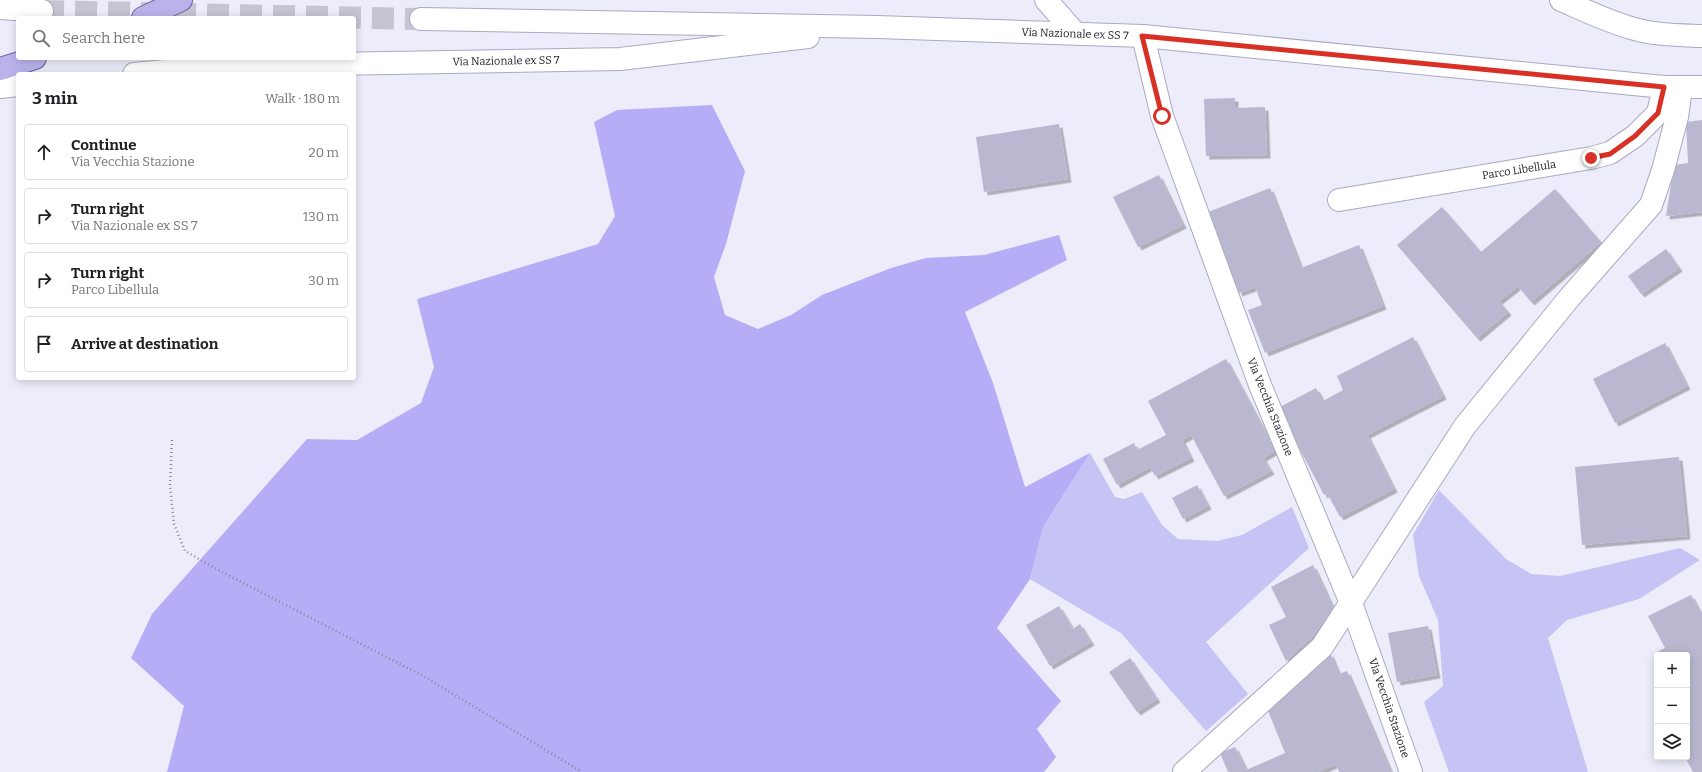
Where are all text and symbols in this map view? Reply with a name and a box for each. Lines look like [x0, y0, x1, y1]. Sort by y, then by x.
search box [16, 16, 356, 60]
street label: Via Nazionale ex SS 7 [1021, 26, 1129, 42]
icon: search [30, 27, 52, 49]
text: Search here [62, 29, 145, 47]
street label: Via Nazionale ex SS 7 [452, 54, 560, 68]
text: 3 min [32, 88, 77, 109]
text: Walk · 180 m [265, 91, 340, 106]
route start [1153, 107, 1171, 125]
text: Continue [71, 136, 137, 154]
icon: ahead [33, 141, 55, 163]
text: 20 m [309, 145, 339, 160]
route end [1582, 149, 1600, 167]
text: Via Vecchia Stazione [71, 154, 195, 169]
street label: Parco Libellula [1481, 158, 1557, 182]
text: Turn right [71, 200, 144, 218]
icon: right [33, 205, 55, 227]
text: 130 m [303, 209, 339, 224]
text: Via Nazionale ex SS 7 [71, 218, 198, 233]
text: Turn right [71, 264, 144, 282]
icon: right [33, 269, 55, 291]
text: 30 m [308, 273, 339, 288]
text: Parco Libellula [71, 282, 159, 297]
icon: arrive [33, 333, 55, 355]
text: Arrive at destination [71, 335, 218, 353]
street label: Via Vecchia Stazione [1244, 356, 1296, 458]
map controls [1654, 652, 1690, 760]
button: + [1654, 652, 1690, 688]
street label: Via Vecchia Stazione [1366, 656, 1412, 760]
button: − [1654, 688, 1690, 724]
button: layers [1654, 724, 1690, 760]

